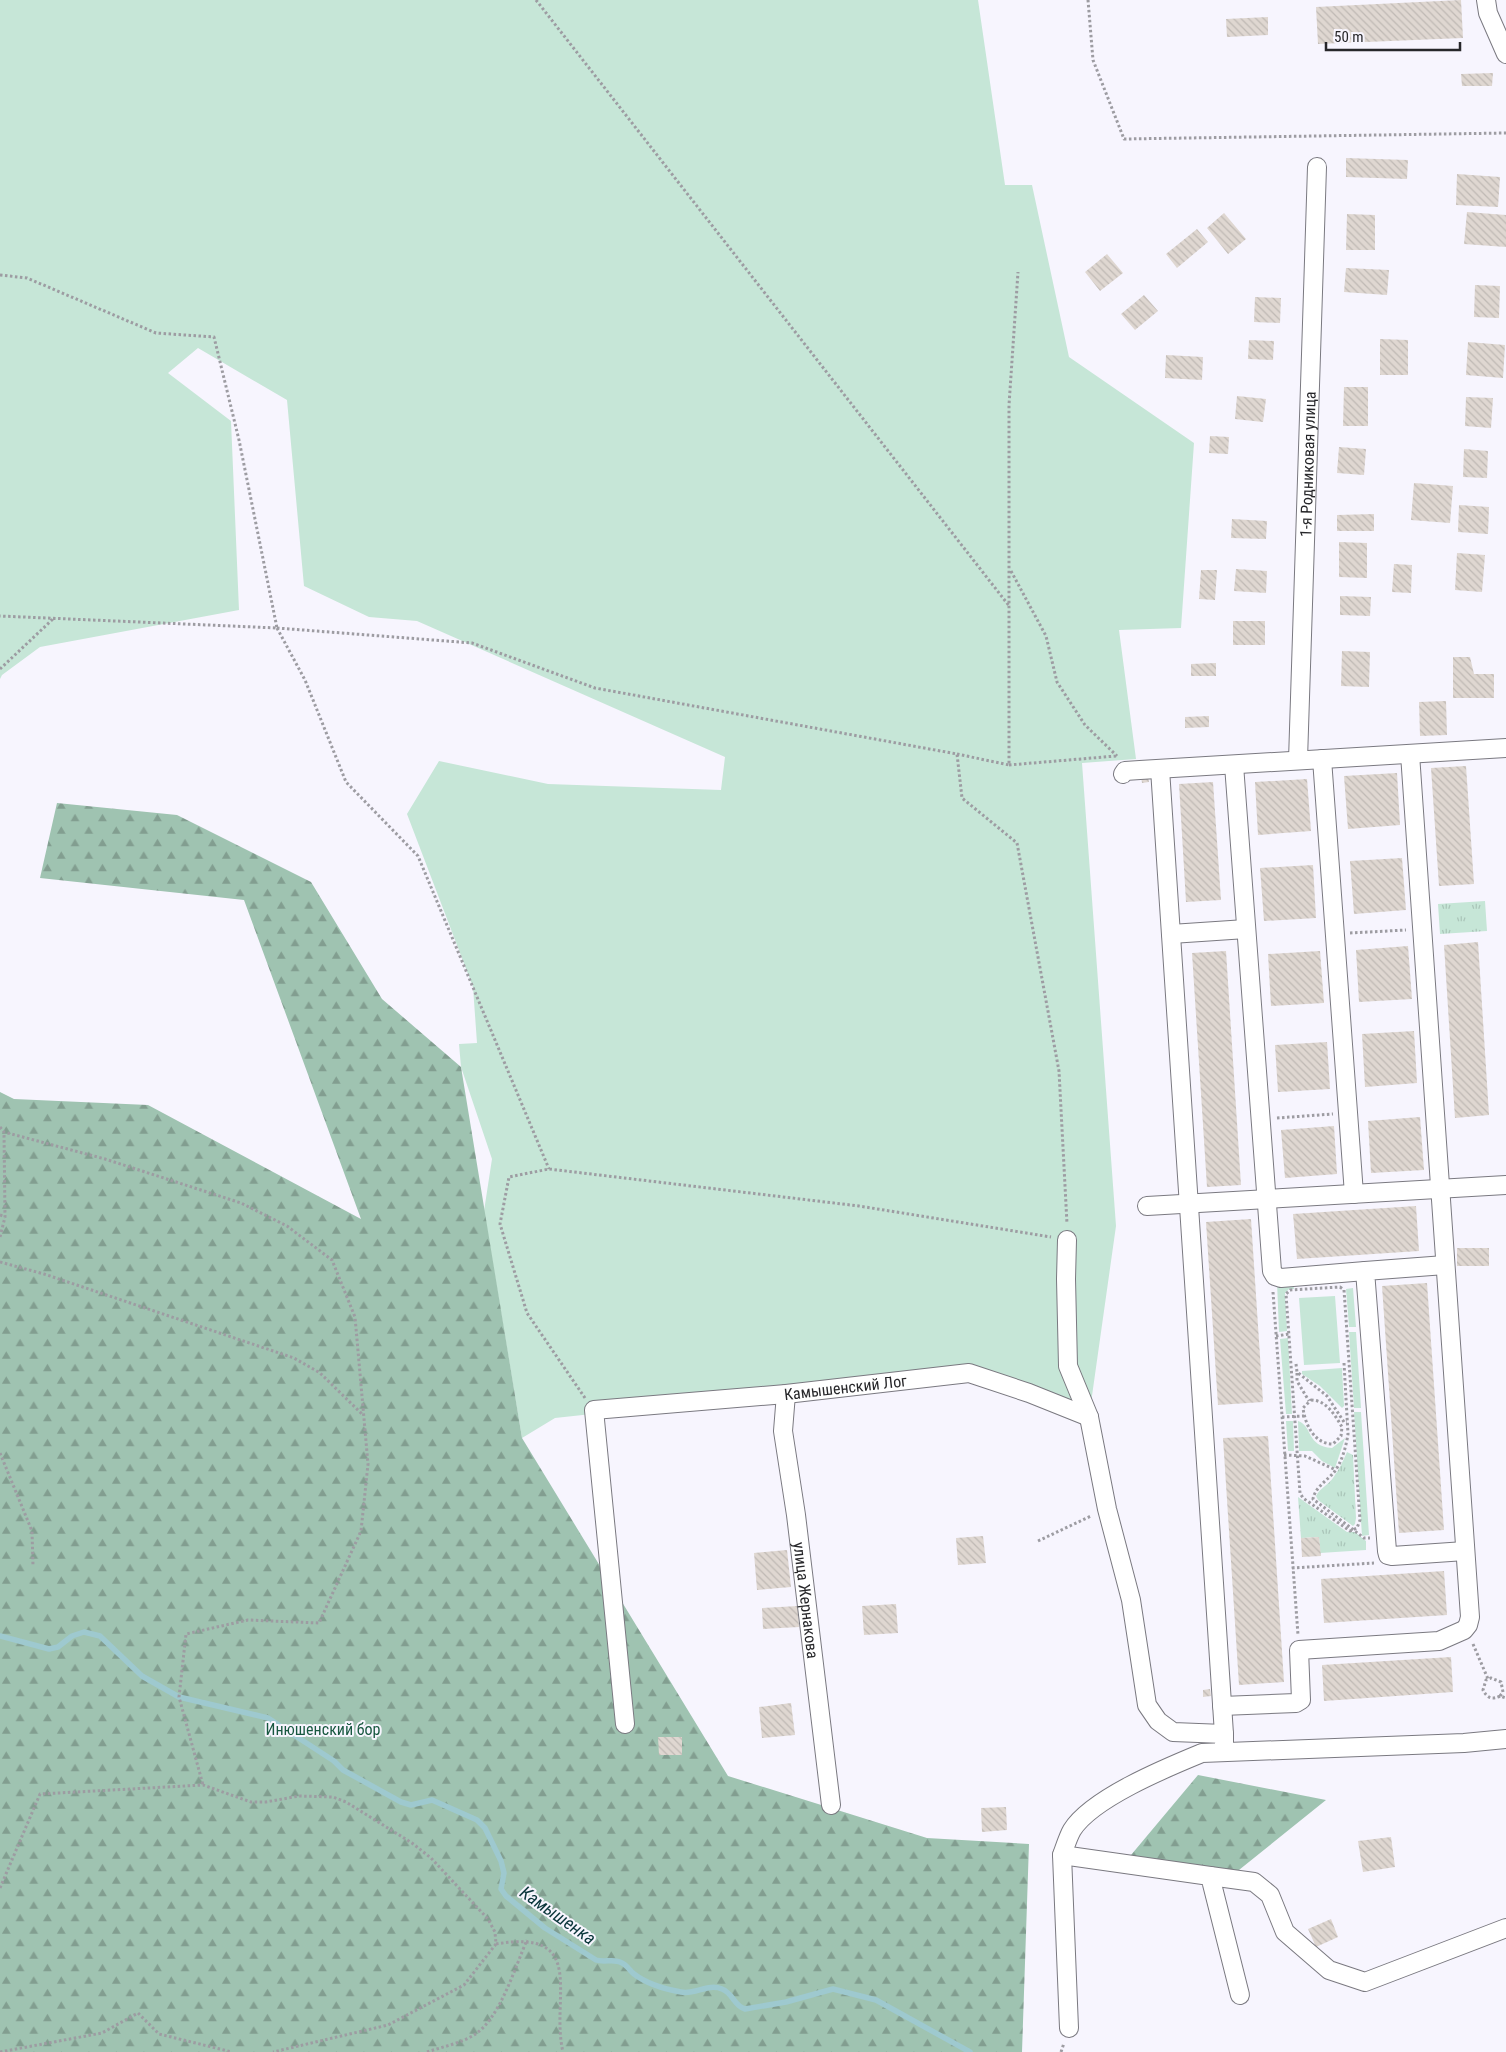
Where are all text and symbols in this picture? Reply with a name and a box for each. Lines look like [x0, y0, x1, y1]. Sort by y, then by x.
scale bar [1326, 20, 1460, 52]
text: 50 m [1334, 28, 1364, 46]
street label: 1-я Родниковая улица [1296, 391, 1319, 537]
street label: Камышенский Лог [783, 1371, 908, 1404]
street label: улица Жернакова [790, 1541, 823, 1660]
park label: Инюшенский бор [266, 1720, 381, 1739]
water label: Камышенка [516, 1881, 600, 1949]

